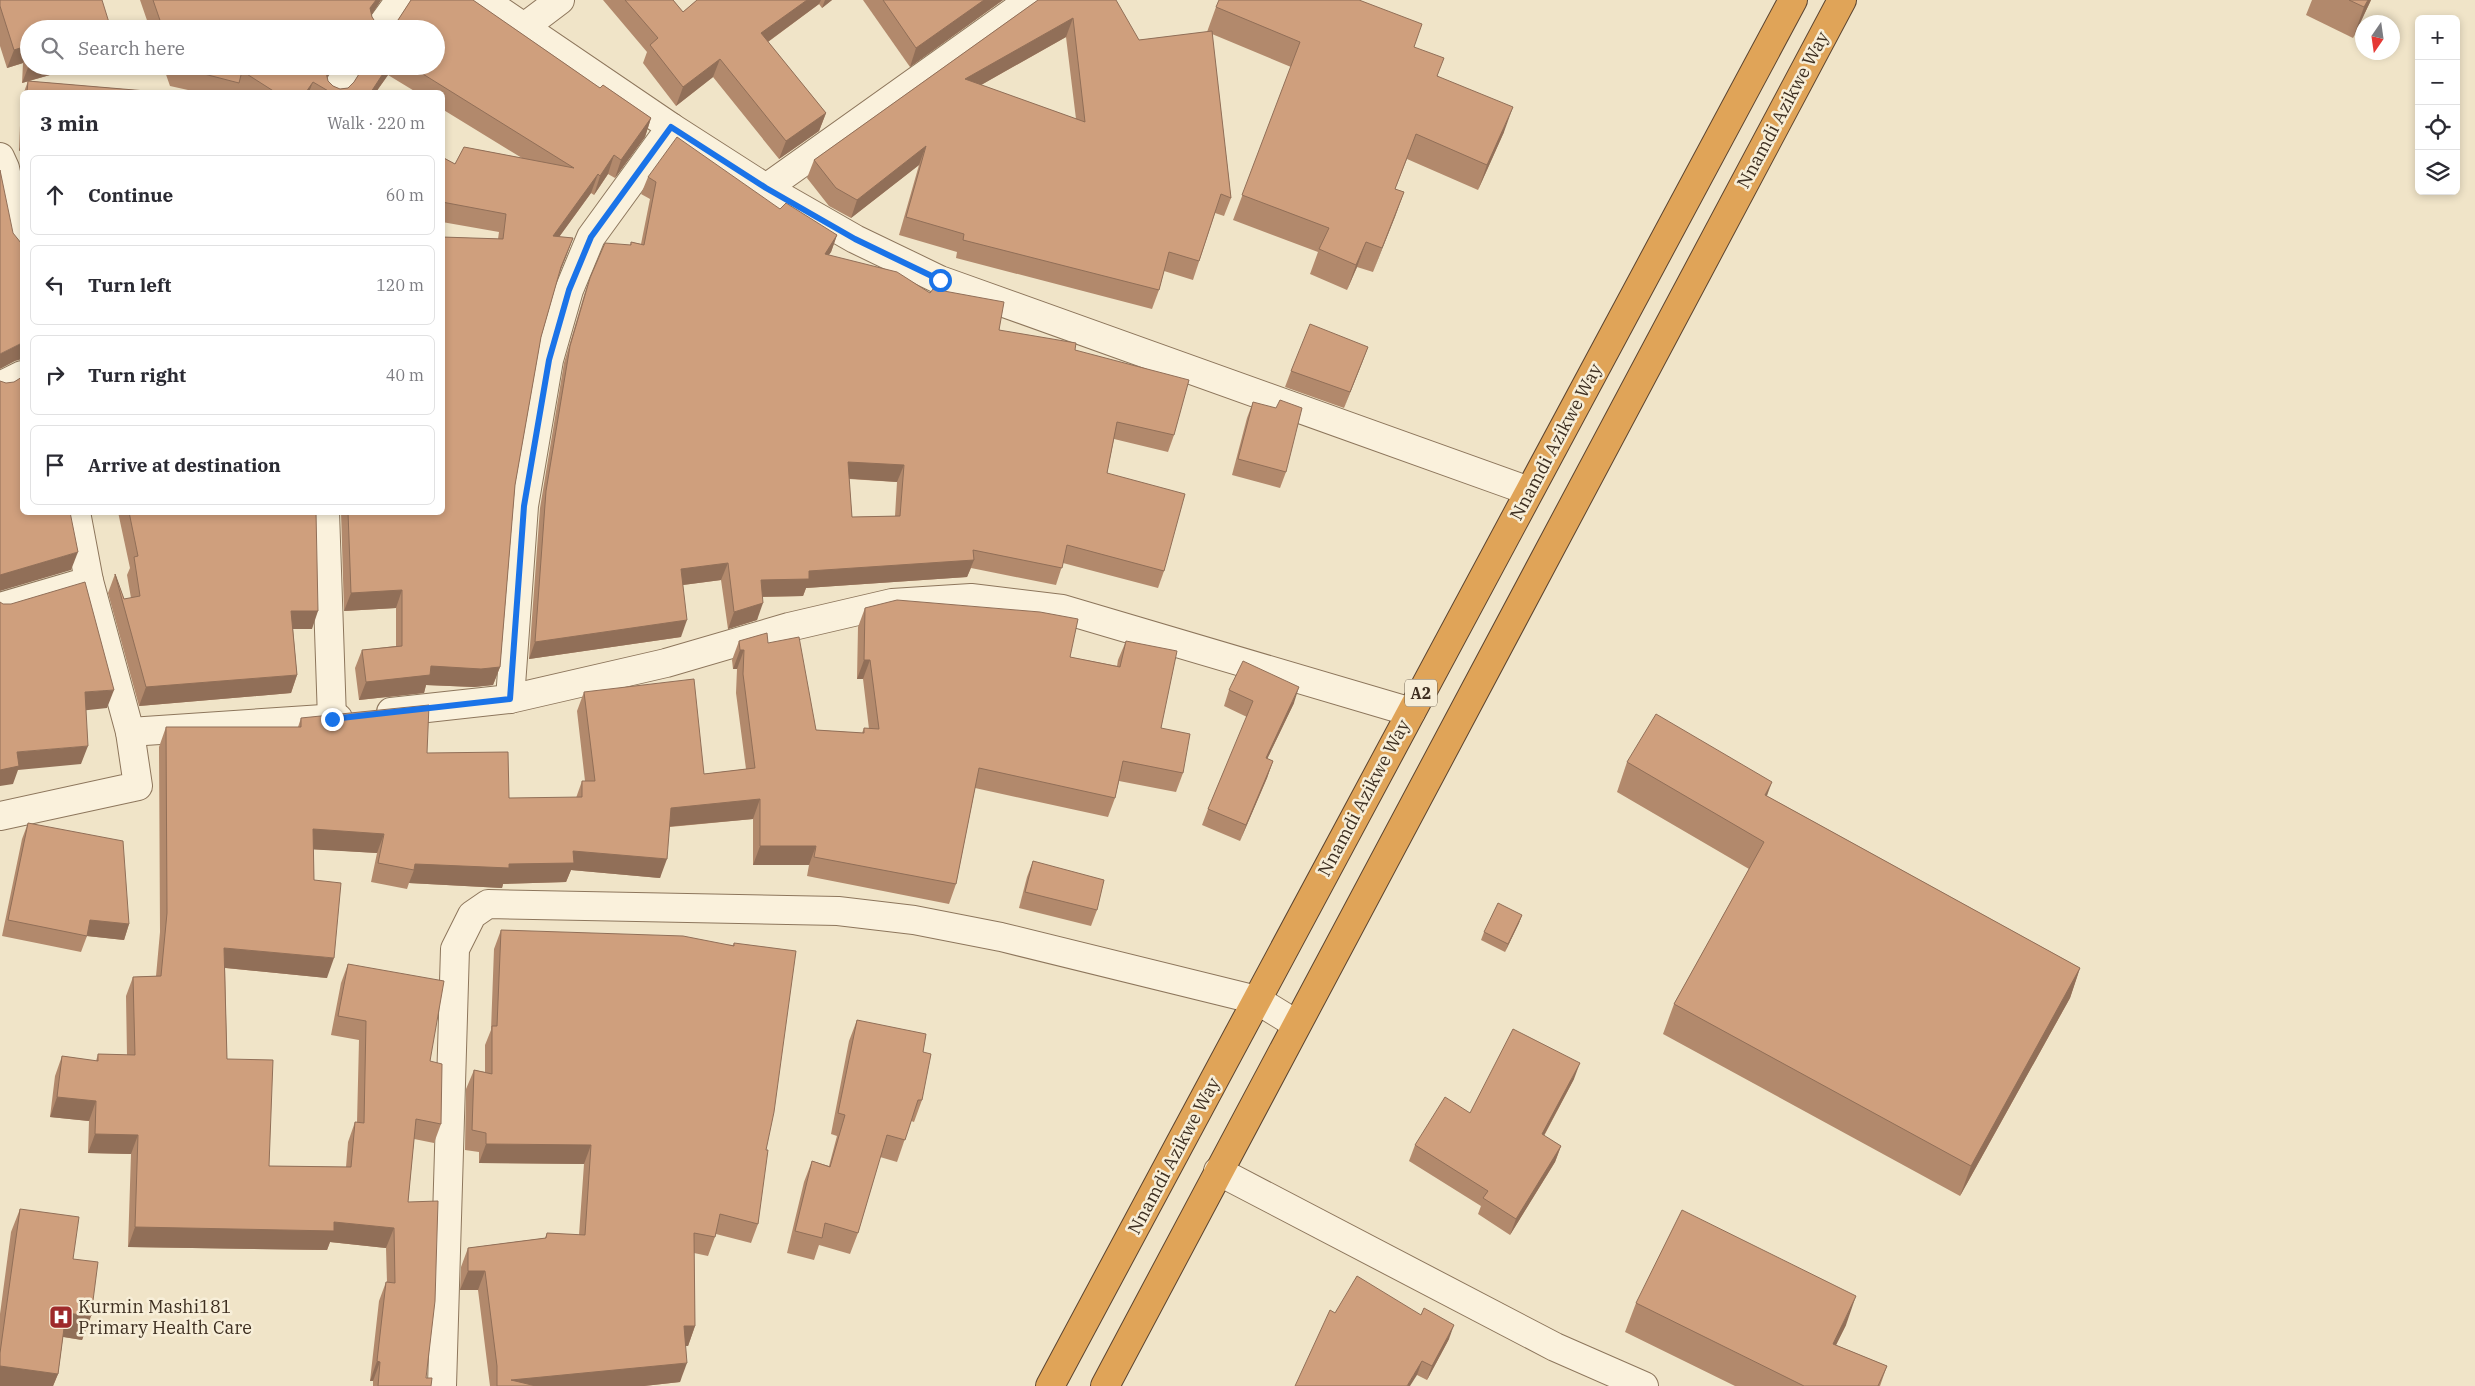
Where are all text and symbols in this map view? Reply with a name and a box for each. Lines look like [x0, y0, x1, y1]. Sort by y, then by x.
north arrow [2355, 15, 2400, 60]
map controls [2415, 15, 2460, 195]
button: + [2415, 15, 2460, 60]
search box [20, 20, 445, 75]
street label: Nnamdi Azikwe Way [1731, 27, 1834, 192]
icon: search [38, 34, 66, 62]
text: Search here [78, 36, 185, 60]
button: − [2415, 60, 2460, 105]
button: locate [2415, 105, 2460, 150]
text: 3 min [40, 109, 99, 137]
text: Walk · 220 m [327, 113, 425, 133]
button: layers [2415, 150, 2460, 195]
icon: ahead [41, 181, 69, 209]
text: Continue [88, 183, 173, 207]
text: 60 m [386, 185, 424, 205]
route start [929, 269, 952, 292]
icon: left [41, 271, 69, 299]
text: Turn left [88, 273, 171, 297]
text: 120 m [376, 275, 424, 295]
street label: Nnamdi Azikwe Way [1504, 359, 1607, 524]
icon: right [41, 361, 69, 389]
text: Turn right [88, 363, 186, 387]
text: 40 m [386, 365, 424, 385]
icon: arrive [41, 451, 69, 479]
text: Arrive at destination [88, 453, 281, 477]
road number: A2 [1405, 680, 1437, 706]
route end [321, 708, 344, 731]
street label: Nnamdi Azikwe Way [1312, 715, 1415, 880]
street label: Nnamdi Azikwe Way [1122, 1073, 1225, 1238]
place label: Kurmin Mashi181 Primary Health Care [78, 1295, 252, 1339]
hospital icon: Kurmin Mashi181 Primary Health Care [48, 1304, 74, 1330]

